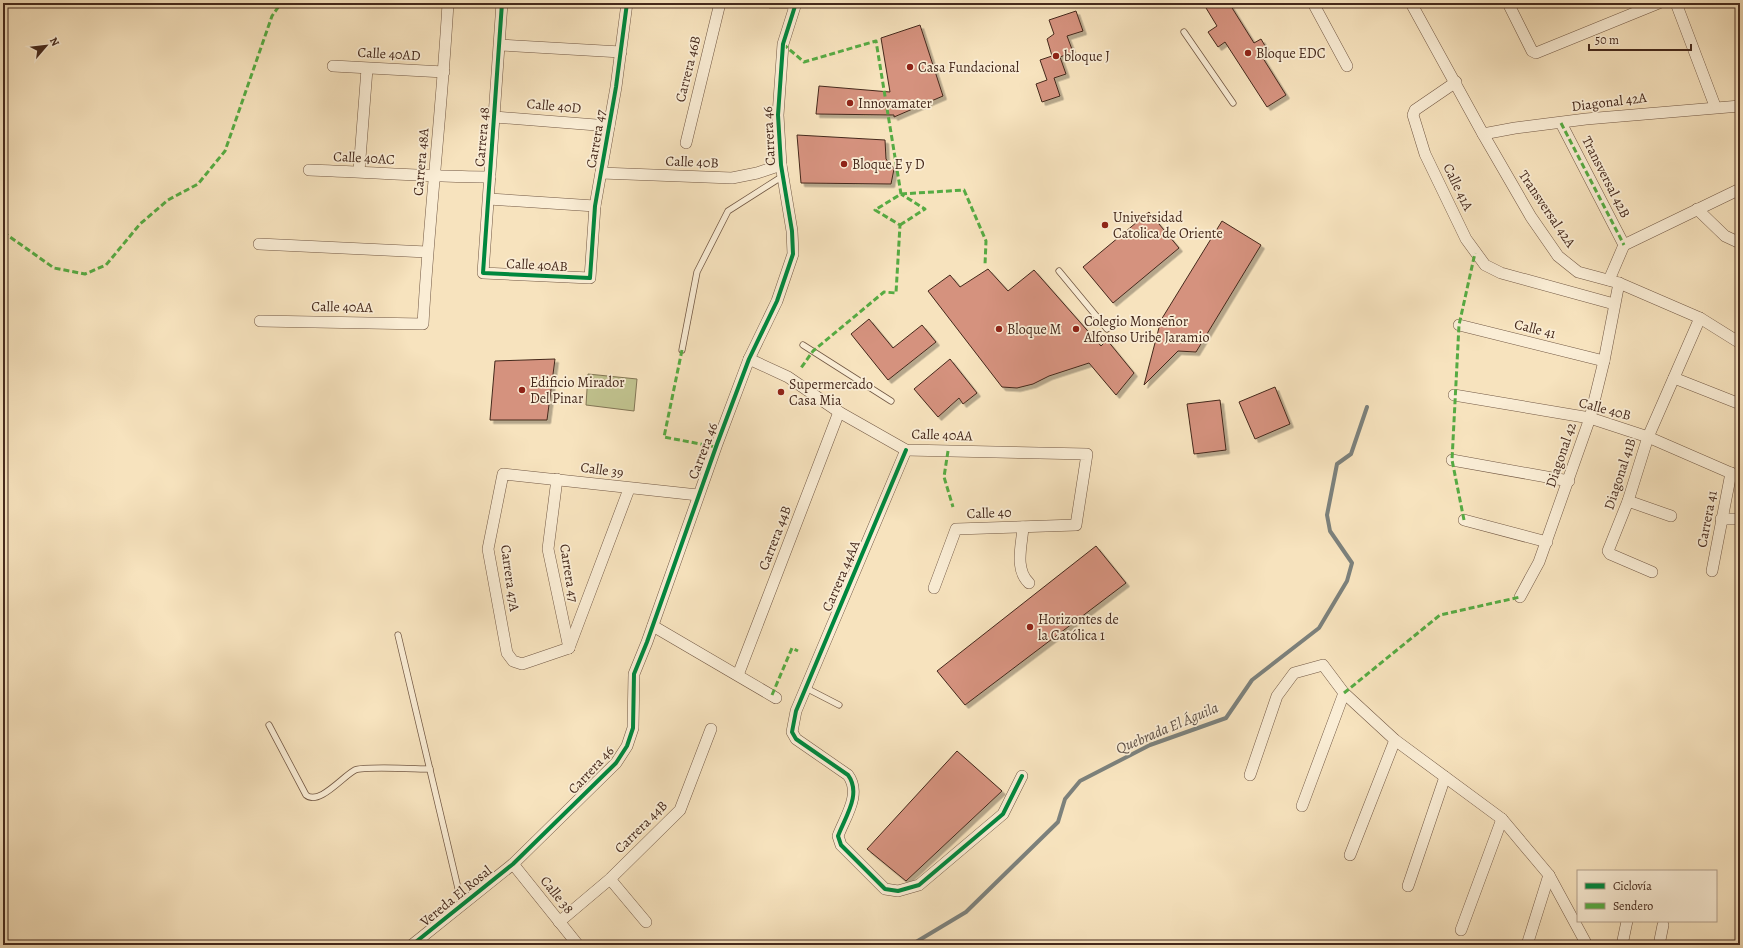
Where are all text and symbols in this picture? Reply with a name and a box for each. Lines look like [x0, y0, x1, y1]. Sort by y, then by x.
north arrow [26, 26, 66, 66]
scale bar [1589, 26, 1691, 52]
text: 50 m [1595, 32, 1619, 48]
text: N [46, 34, 63, 49]
street label: Carrera 46B [671, 34, 705, 104]
street label: Calle 40AD [357, 43, 421, 65]
place label: Bloque EDC [1256, 44, 1326, 63]
place label: bloque J [1064, 47, 1110, 66]
marker: Bloque EDC [1243, 48, 1253, 58]
marker: bloque J [1051, 51, 1061, 61]
place label: Casa Fundacional [918, 58, 1020, 77]
marker: Casa Fundacional [905, 62, 915, 72]
street label: Diagonal 42A [1570, 88, 1649, 116]
street label: Calle 40D [526, 94, 582, 118]
place label: Innovamater [858, 94, 933, 113]
marker: Innovamater [845, 98, 855, 108]
street label: Carrera 48 [470, 106, 494, 168]
street label: Carrera 46 [758, 106, 780, 166]
street label: Carrera 47 [582, 108, 610, 170]
street label: Carrera 48A [409, 127, 433, 197]
street label: Transversal 42B [1577, 133, 1635, 221]
street label: Calle 40AC [333, 147, 396, 169]
street label: Calle 40B [665, 152, 719, 172]
place label: Bloque E y D [852, 155, 925, 174]
marker: Bloque E y D [839, 159, 849, 169]
street label: Calle 41A [1438, 160, 1478, 215]
street label: Transversal 42A [1514, 167, 1580, 252]
place label: Universidad Catolica de Oriente [1113, 208, 1223, 243]
marker: Universidad Catolica de Oriente [1100, 220, 1110, 230]
street label: Calle 40AB [506, 254, 568, 276]
street label: Calle 40AA [311, 297, 374, 317]
place label: Colegio Monseñor Alfonso Uribe Jaramio [1083, 312, 1209, 347]
street label: Calle 41 [1512, 315, 1558, 343]
place label: Bloque M [1007, 320, 1062, 339]
marker: Bloque M [994, 324, 1004, 334]
marker: Colegio Monseñor Alfonso Uribe Jaramio [1071, 324, 1081, 334]
place label: Edificio Mirador Del Pinar [530, 373, 625, 408]
place label: Supermercado Casa Mia [789, 375, 873, 410]
marker: Edificio Mirador Del Pinar [517, 385, 527, 395]
marker: Supermercado Casa Mia [776, 387, 786, 397]
street label: Calle 40B [1577, 393, 1633, 425]
street label: Carrera 46 [683, 420, 723, 482]
street label: Diagonal 42 [1541, 420, 1581, 490]
street label: Calle 40AA [911, 424, 974, 446]
street label: Diagonal 41B [1600, 436, 1640, 512]
street label: Calle 39 [579, 458, 625, 482]
street label: Carrera 41 [1692, 489, 1722, 549]
street label: Carrera 44B [754, 503, 796, 573]
street label: Calle 40 [966, 503, 1012, 523]
street label: Carrera 44AA [817, 537, 865, 615]
street label: Carrera 47 [555, 542, 583, 604]
street label: Carrera 47A [496, 543, 524, 613]
place label: Horizontes de la Católica 1 [1038, 610, 1119, 645]
marker: Horizontes de la Católica 1 [1025, 622, 1035, 632]
water label: Quebrada El Águila [1113, 697, 1221, 759]
street label: Carrera 46 [564, 742, 618, 798]
street label: Carrera 44B [610, 796, 672, 858]
street label: Vereda El Rosal [415, 861, 496, 931]
legend [1577, 870, 1717, 922]
street label: Calle 38 [536, 872, 578, 918]
text: Ciclovía [1613, 878, 1652, 894]
text: Sendero [1613, 898, 1653, 914]

